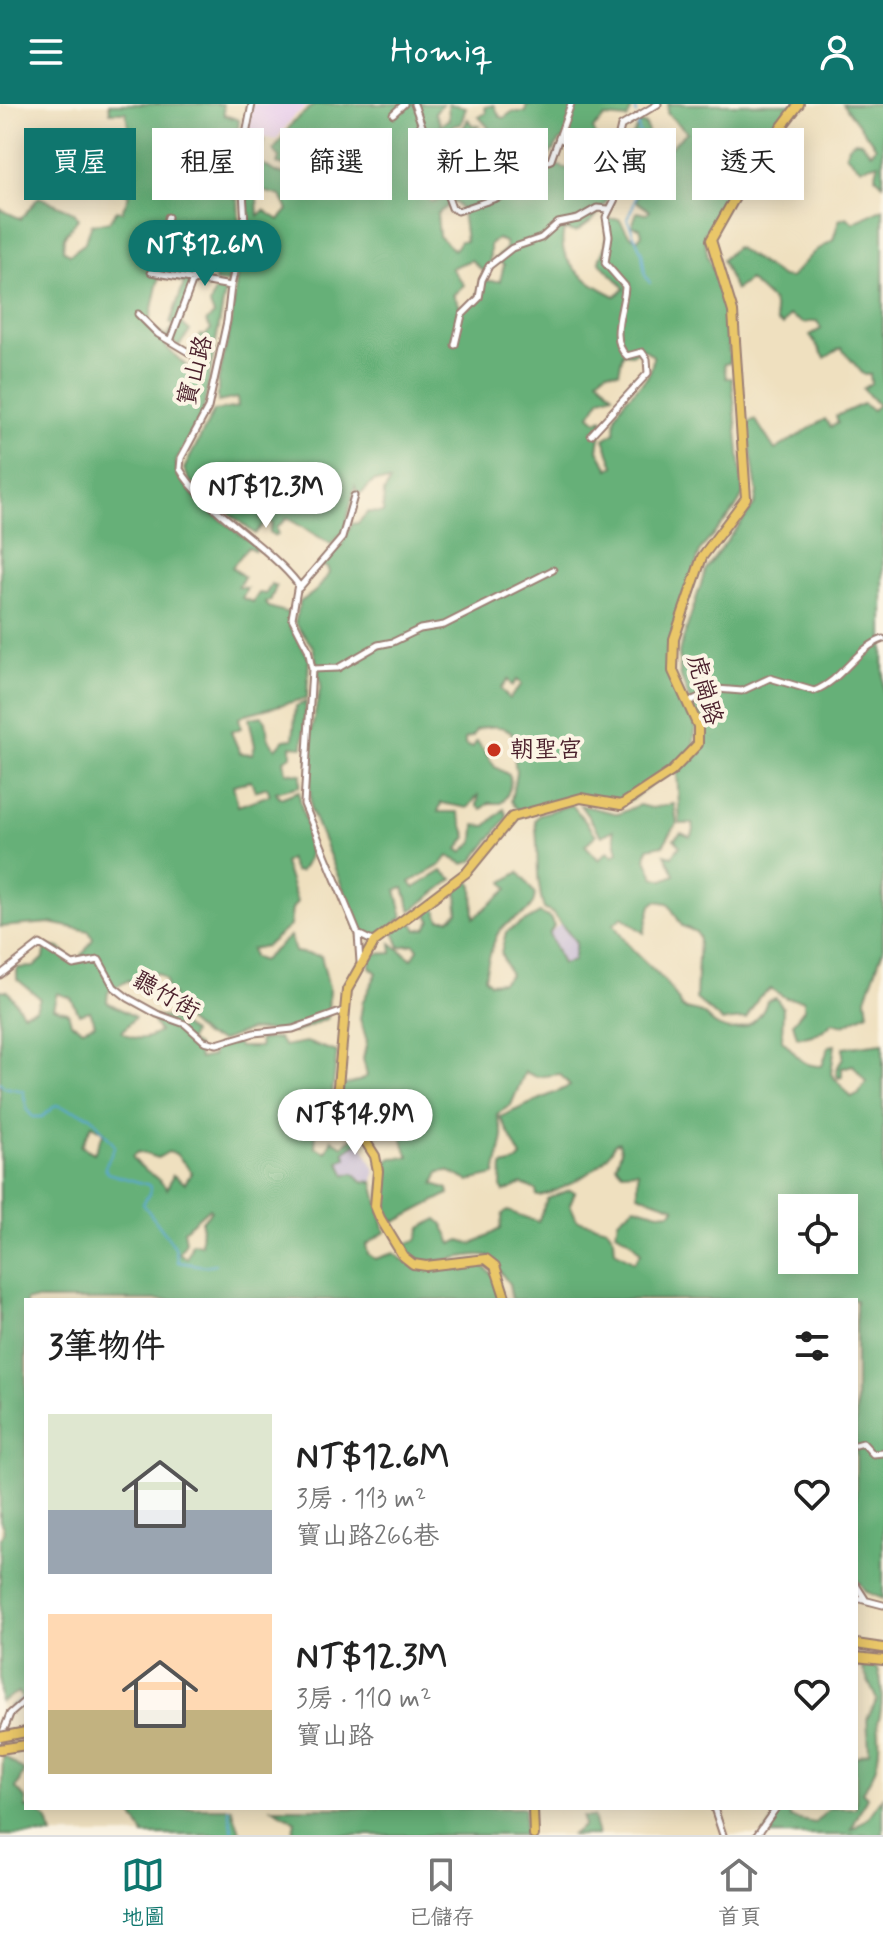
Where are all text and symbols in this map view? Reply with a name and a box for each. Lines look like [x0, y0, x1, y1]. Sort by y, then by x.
text: Homiq [390, 29, 493, 76]
icon: menu [24, 30, 68, 74]
icon: person [815, 30, 859, 74]
chip: 買屋 [24, 128, 136, 200]
chip: 租屋 [152, 128, 264, 200]
chip: 篩選 [280, 128, 392, 200]
chip: 新上架 [408, 128, 548, 200]
chip: 公寓 [564, 128, 676, 200]
chip: 透天 [692, 128, 804, 200]
pin: NT$12.6M [122, 220, 288, 288]
text: NT$12.6M [146, 229, 264, 263]
street label: 寶山路 [172, 332, 220, 410]
pin: NT$12.3M [183, 462, 349, 530]
text: NT$12.3M [208, 471, 324, 505]
street label: 虎崗路 [679, 651, 729, 729]
place label: 朝聖宮 [510, 735, 582, 766]
marker: 朝聖宮 [485, 741, 503, 759]
street label: 聽竹街 [127, 965, 205, 1027]
pin: NT$14.9M [272, 1089, 438, 1157]
text: NT$14.9M [296, 1098, 414, 1132]
map controls [778, 1194, 858, 1274]
button: locate [778, 1194, 858, 1274]
icon: filters [790, 1324, 834, 1368]
text: 3筆物件 [48, 1325, 165, 1370]
text: NT$12.6M [296, 1435, 449, 1480]
icon: home [112, 1446, 208, 1542]
icon: heart [790, 1472, 834, 1516]
text: 3房 · 113 m² [296, 1483, 426, 1517]
text: 寶山路266巷 [296, 1520, 439, 1554]
text: NT$12.3M [296, 1635, 447, 1680]
icon: home [112, 1646, 208, 1742]
icon: heart [790, 1672, 834, 1716]
text: 3房 · 110 m² [296, 1683, 431, 1717]
text: 寶山路 [296, 1720, 374, 1754]
tab: 地圖 [121, 1853, 166, 1932]
tab: 已儲存 [408, 1853, 475, 1932]
tab: 首頁 [717, 1853, 762, 1932]

